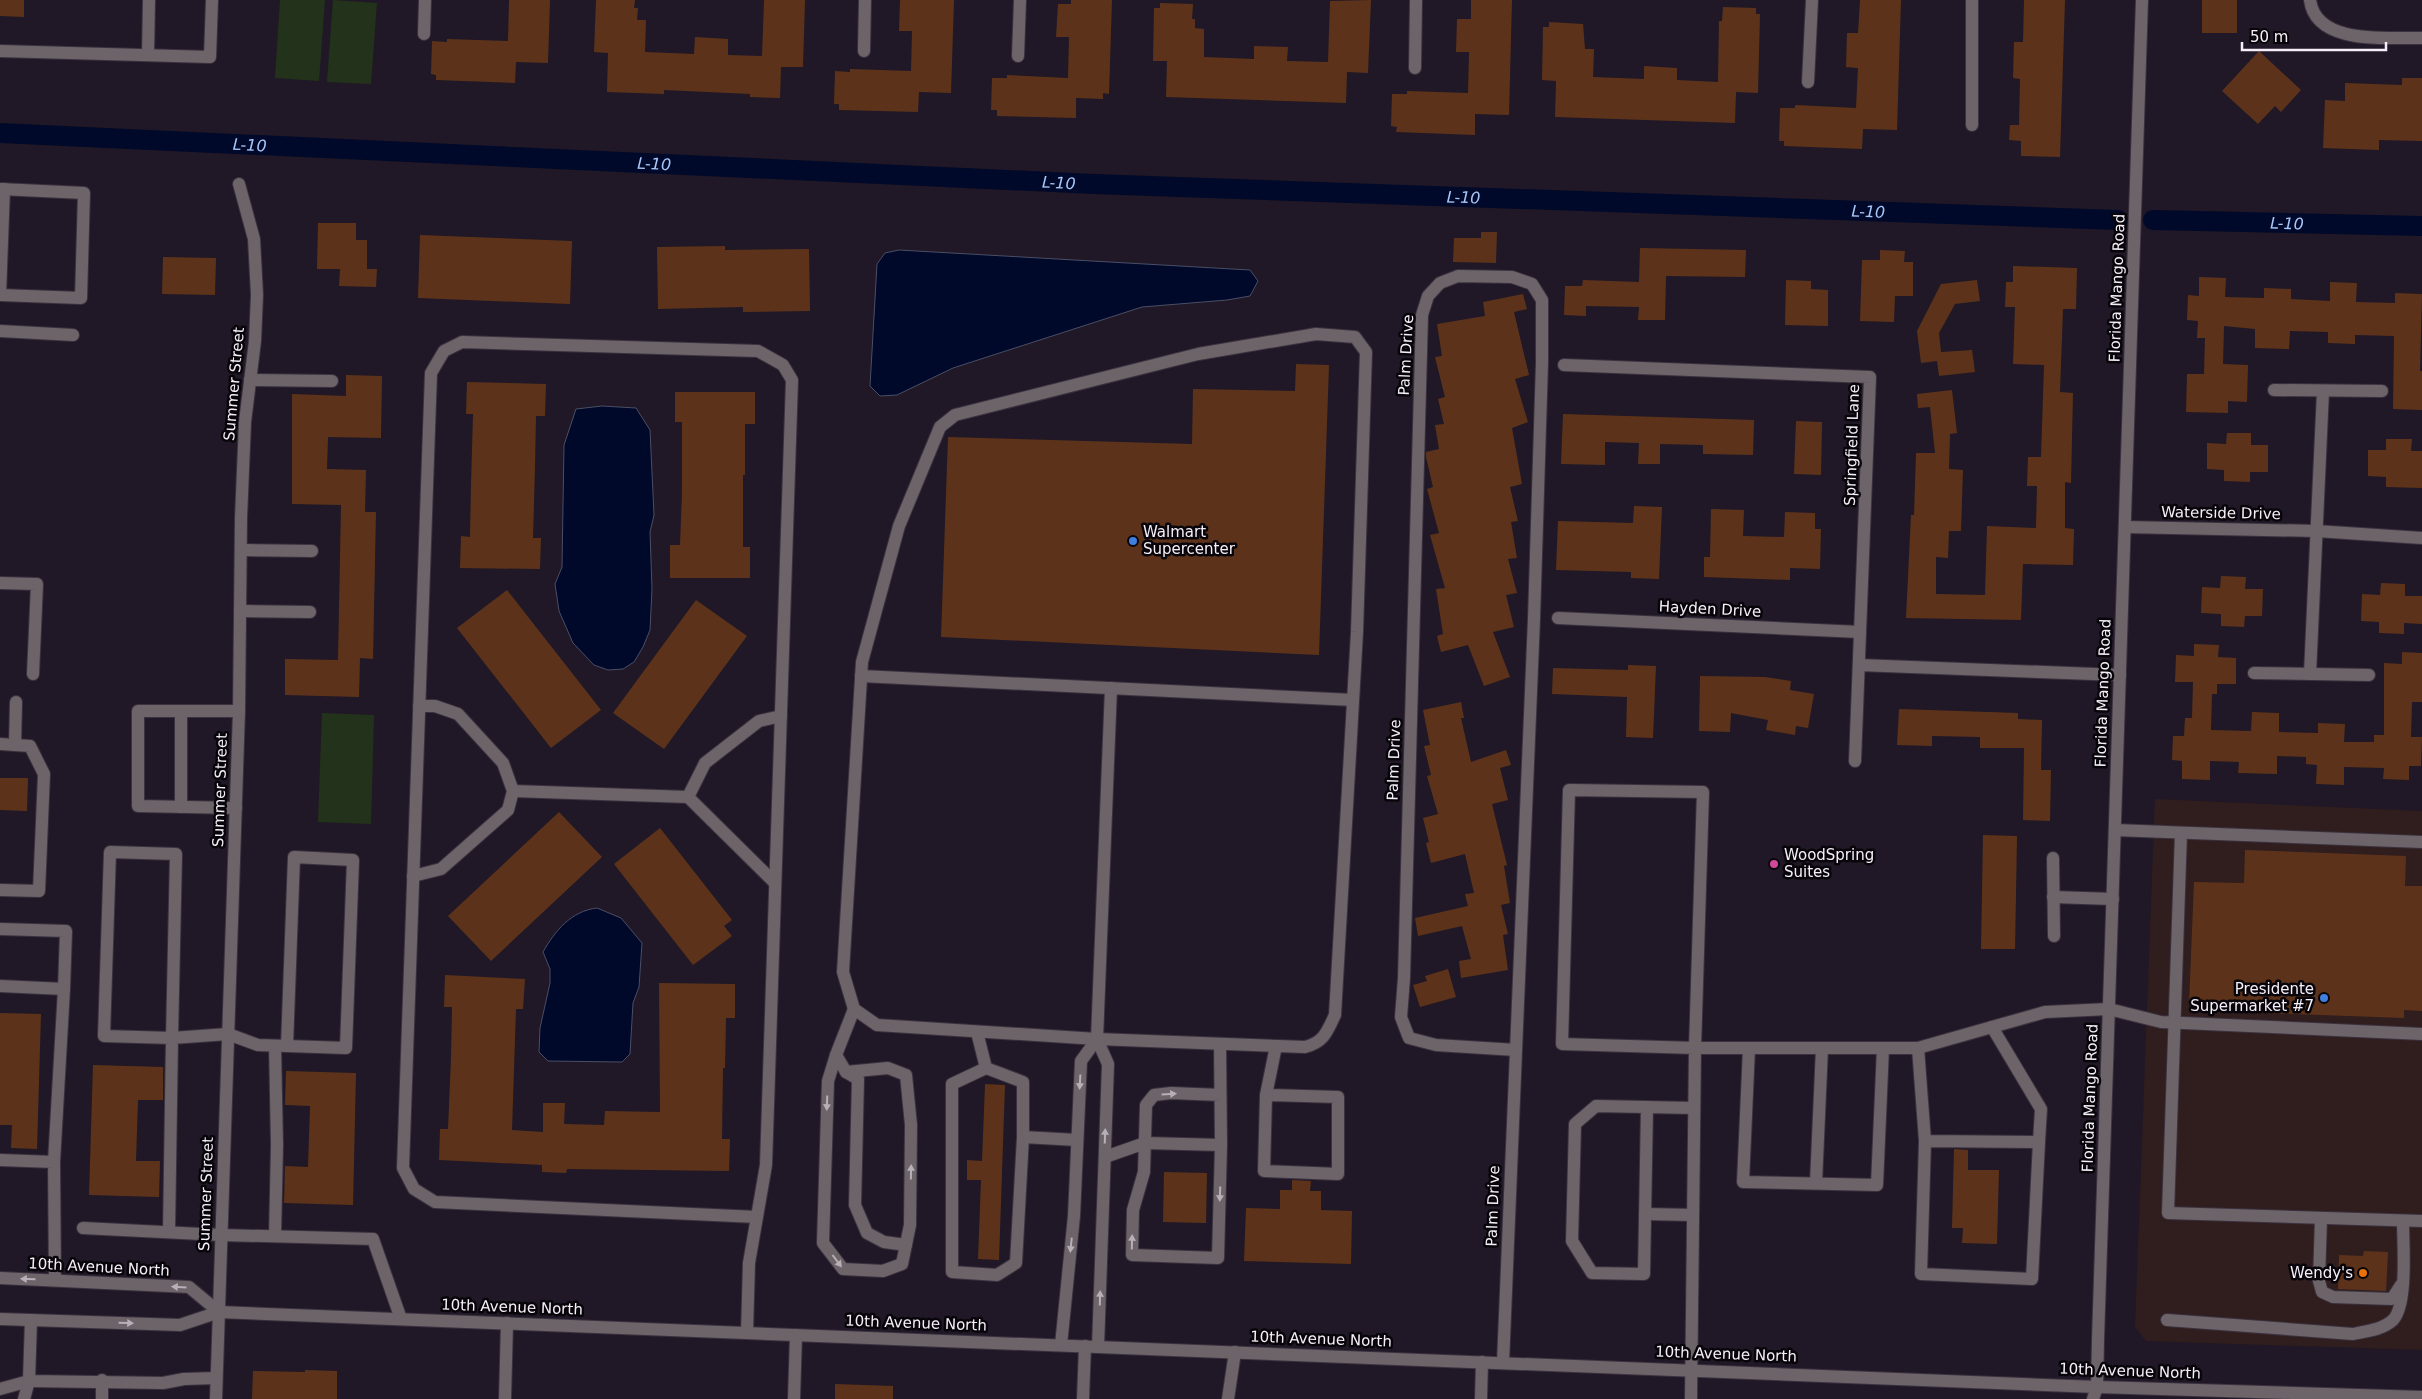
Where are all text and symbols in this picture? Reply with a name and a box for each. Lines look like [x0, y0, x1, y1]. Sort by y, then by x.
scale bar [2242, 20, 2386, 52]
text: 50 m [2250, 28, 2288, 46]
water label: L-10 [232, 135, 267, 155]
water label: L-10 [637, 154, 672, 174]
water label: L-10 [1041, 173, 1076, 193]
water label: L-10 [1446, 187, 1481, 208]
water label: L-10 [1851, 202, 1886, 222]
street label: Florida Mango Road [2105, 213, 2129, 363]
water label: L-10 [2270, 214, 2304, 233]
street label: Palm Drive [1395, 314, 1417, 396]
street label: Summer Street [220, 326, 248, 442]
street label: Springfield Lane [1841, 384, 1863, 506]
street label: Waterside Drive [2161, 503, 2281, 523]
place label: Walmart Supercenter [1143, 523, 1236, 558]
marker: Walmart Supercenter [1127, 535, 1139, 547]
street label: Hayden Drive [1658, 597, 1762, 621]
street label: Florida Mango Road [2091, 618, 2115, 768]
street label: Palm Drive [1384, 719, 1404, 801]
street label: Summer Street [209, 733, 231, 847]
place label: WoodSpring Suites [1784, 846, 1874, 881]
marker: WoodSpring Suites [1768, 858, 1780, 870]
place label: Presidente Supermarket #7 [2190, 980, 2314, 1015]
marker: Presidente Supermarket #7 [2318, 992, 2330, 1004]
street label: Florida Mango Road [2078, 1023, 2102, 1173]
one-way arrow [1076, 1075, 1084, 1091]
one-way arrow [1162, 1089, 1178, 1097]
one-way arrow [823, 1095, 831, 1111]
one-way arrow [1102, 1127, 1110, 1143]
street label: Summer Street [195, 1137, 217, 1251]
one-way arrow [907, 1164, 915, 1180]
street label: Palm Drive [1483, 1165, 1503, 1247]
one-way arrow [1215, 1186, 1223, 1202]
one-way arrow [1129, 1234, 1137, 1250]
one-way arrow [1067, 1237, 1075, 1253]
street label: 10th Avenue North [28, 1254, 170, 1280]
one-way arrow [832, 1254, 842, 1268]
place label: Wendy's [2290, 1264, 2353, 1282]
marker: Wendy's [2357, 1267, 2369, 1279]
one-way arrow [19, 1275, 35, 1283]
one-way arrow [170, 1282, 186, 1290]
one-way arrow [1096, 1290, 1104, 1306]
street label: 10th Avenue North [441, 1296, 583, 1318]
street label: 10th Avenue North [845, 1312, 987, 1334]
one-way arrow [118, 1319, 134, 1327]
street label: 10th Avenue North [1250, 1328, 1392, 1350]
street label: 10th Avenue North [1655, 1343, 1797, 1365]
street label: 10th Avenue North [2059, 1360, 2201, 1382]

